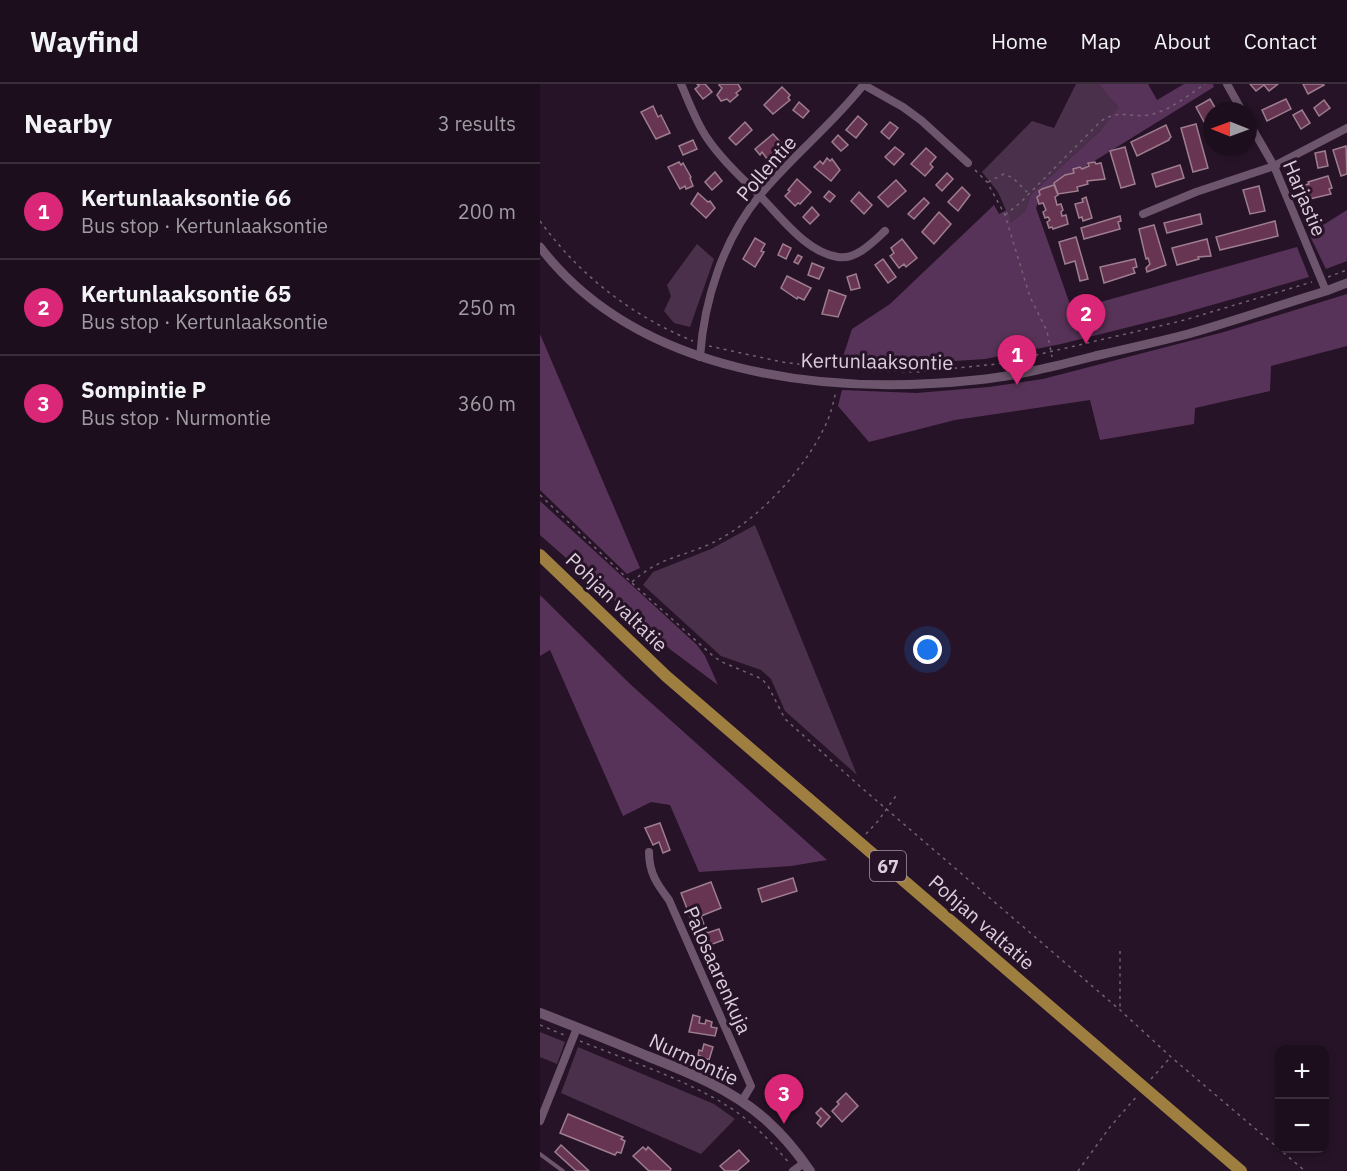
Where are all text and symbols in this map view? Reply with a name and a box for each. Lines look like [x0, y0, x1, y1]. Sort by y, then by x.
text: Wayfind [30, 23, 139, 60]
text: Home [991, 27, 1048, 55]
text: Map [1081, 27, 1121, 55]
text: About [1154, 27, 1211, 55]
text: Contact [1244, 27, 1317, 55]
north arrow [1203, 102, 1257, 156]
text: Nearby [24, 106, 112, 140]
text: 3 results [438, 110, 516, 137]
street label: Pollentie [730, 129, 802, 207]
street label: Harjastie [1277, 156, 1333, 240]
text: Kertunlaaksontie 66 [81, 183, 291, 212]
text: 1 [38, 198, 50, 225]
text: 200 m [458, 198, 516, 225]
text: Bus stop · Kertunlaaksontie [81, 212, 328, 239]
text: Kertunlaaksontie 65 [81, 279, 291, 308]
text: 2 [38, 294, 50, 321]
text: 250 m [458, 294, 516, 321]
pin: 2 [1066, 294, 1106, 344]
text: Bus stop · Kertunlaaksontie [81, 308, 328, 335]
pin: 1 [998, 336, 1036, 385]
street label: Kertunlaaksontie [800, 346, 954, 376]
text: Sompintie P [81, 375, 206, 404]
text: 3 [38, 390, 50, 417]
text: 360 m [458, 390, 516, 417]
text: Bus stop · Nurmontie [81, 404, 271, 431]
street label: Pohjan valtatie [560, 546, 674, 658]
your location [913, 635, 942, 664]
road number: 67 [870, 851, 906, 881]
street label: Pohjan valtatie [923, 868, 1041, 976]
street label: Palosaarenkuja [678, 902, 758, 1038]
street label: Nurmontie [645, 1027, 743, 1091]
map controls [1275, 1045, 1329, 1153]
button: + [1275, 1045, 1329, 1099]
pin: 3 [764, 1074, 804, 1124]
button: − [1275, 1099, 1329, 1153]

